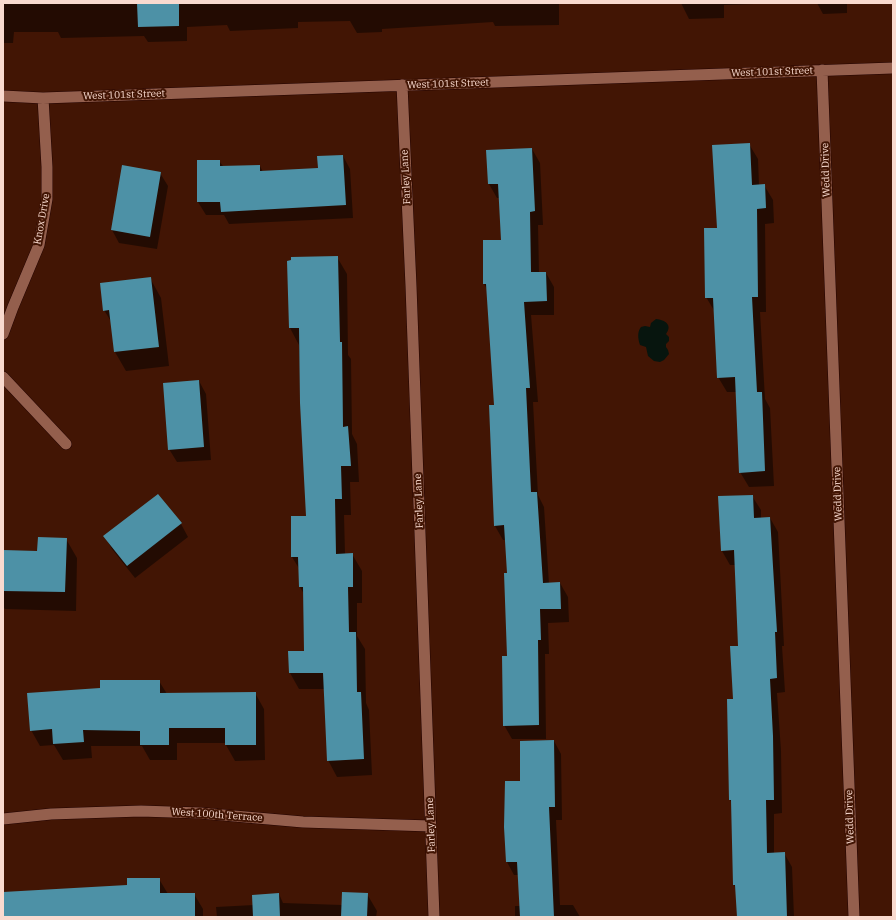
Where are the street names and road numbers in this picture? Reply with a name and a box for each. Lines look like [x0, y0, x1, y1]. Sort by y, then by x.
street label: West 101st Street [731, 65, 813, 79]
street label: West 101st Street [407, 77, 489, 91]
street label: West 101st Street [83, 88, 165, 102]
street label: Wedd Drive [819, 143, 833, 197]
street label: Farley Lane [399, 149, 413, 205]
street label: Knox Drive [32, 192, 52, 246]
street label: Wedd Drive [831, 467, 845, 521]
street label: Farley Lane [412, 473, 426, 529]
street label: Wedd Drive [843, 790, 857, 844]
street label: Farley Lane [424, 797, 438, 853]
street label: West 100th Terrace [171, 806, 263, 824]

